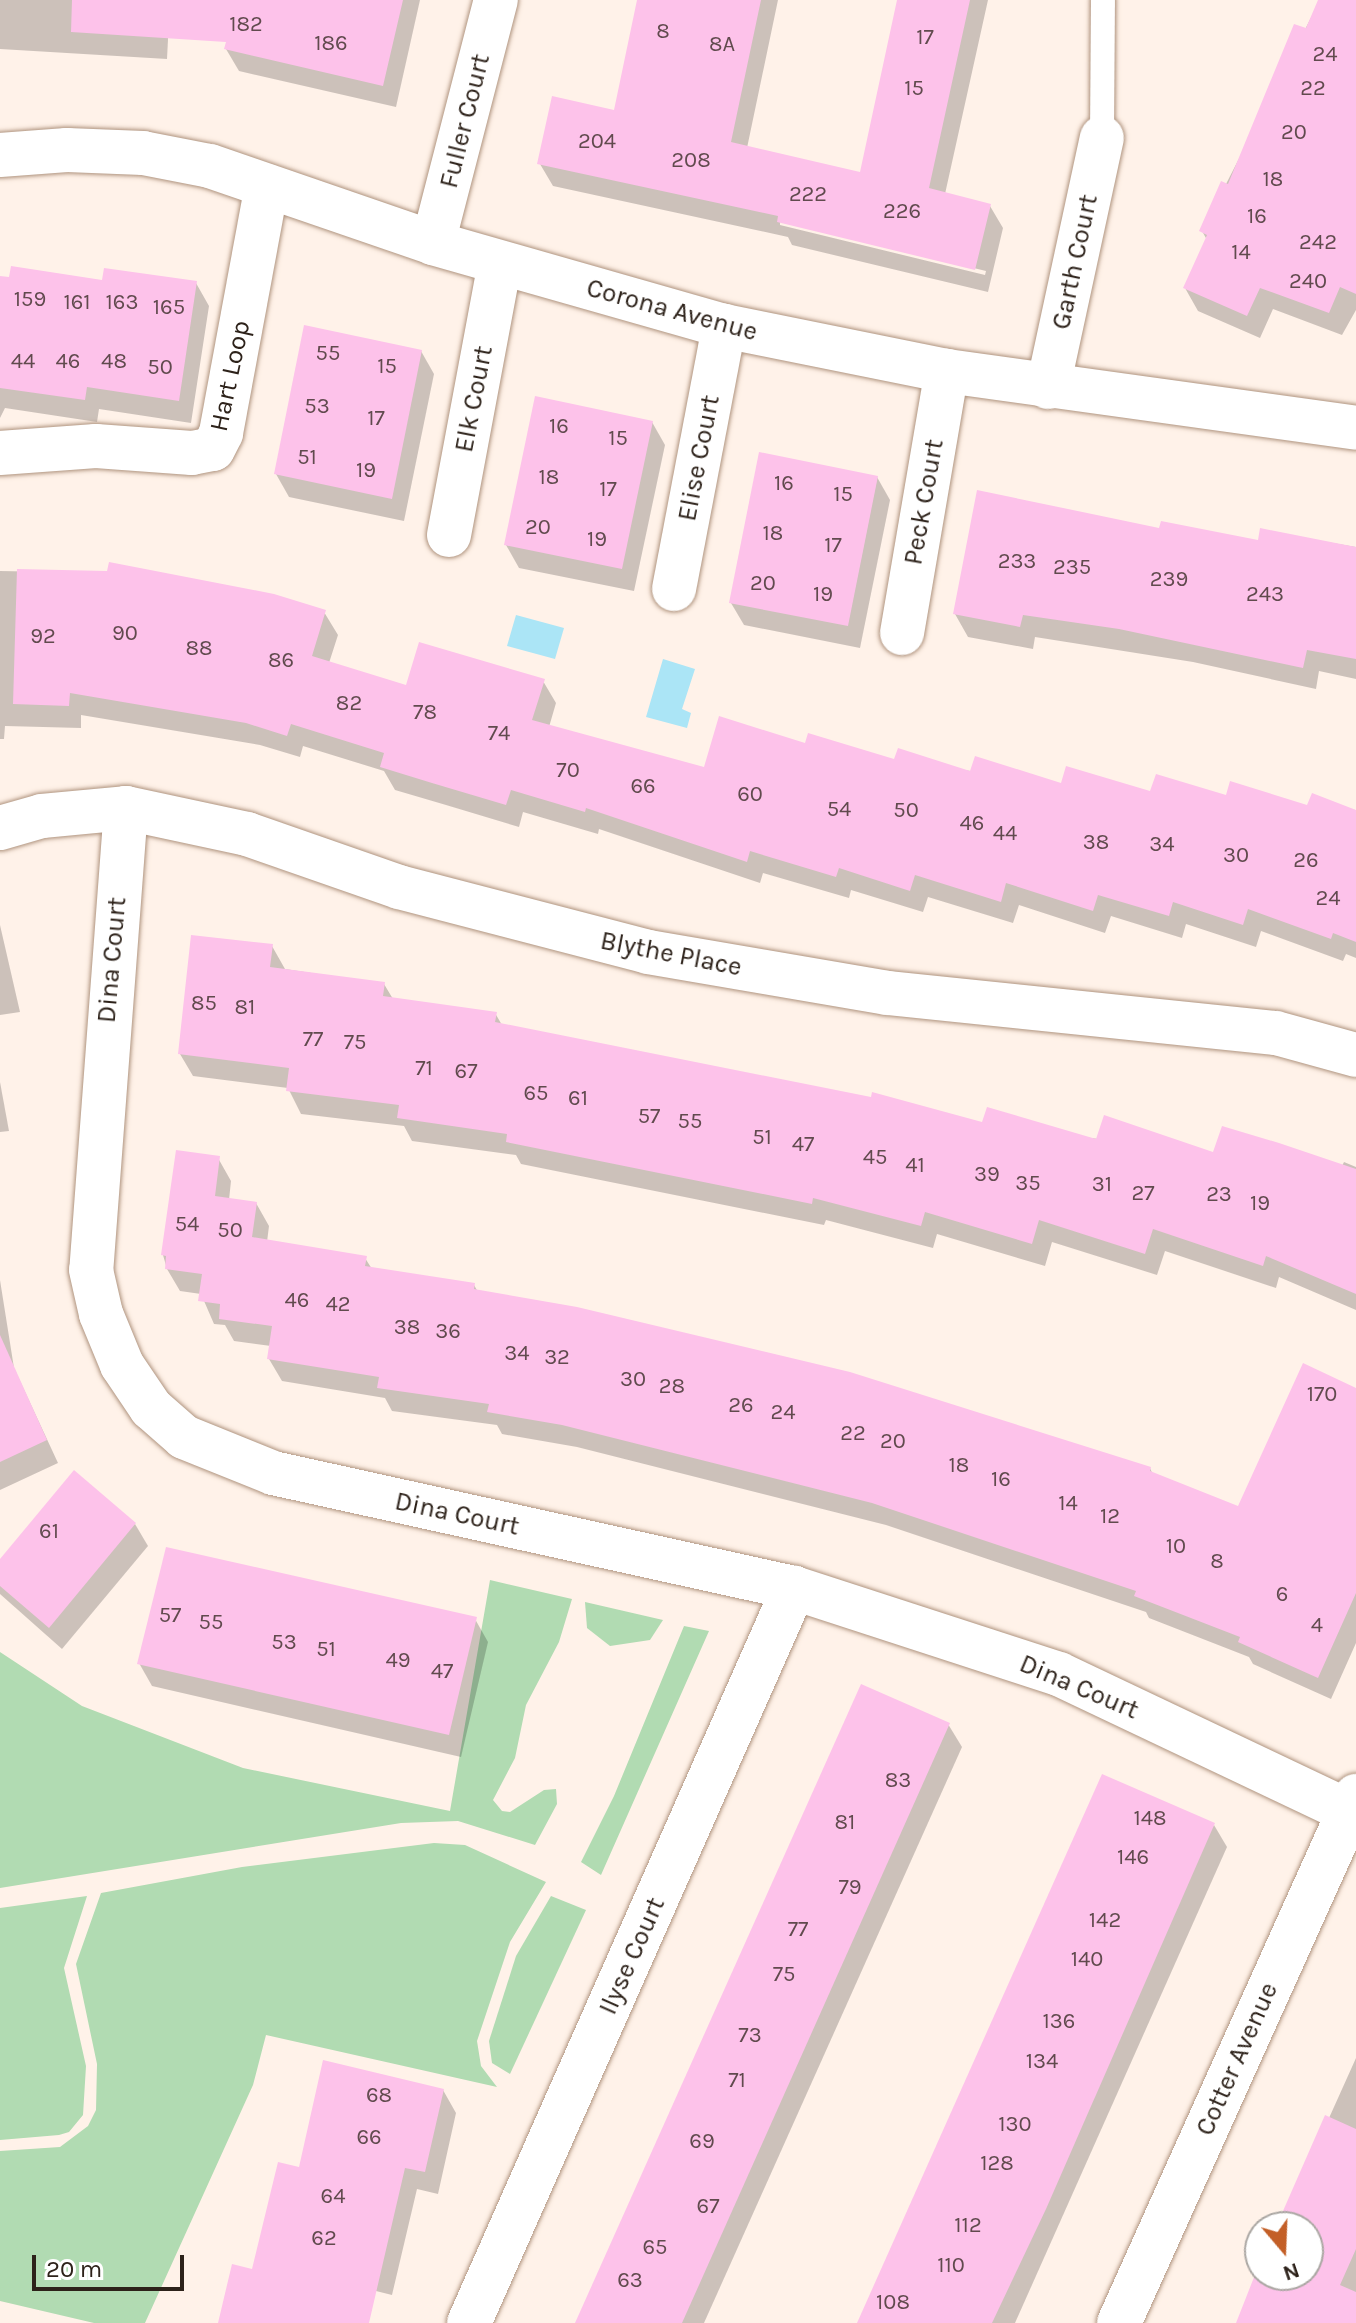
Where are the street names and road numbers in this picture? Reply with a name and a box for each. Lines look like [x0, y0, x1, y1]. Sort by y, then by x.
street label: Fuller Court [433, 51, 497, 191]
street label: Garth Court [1045, 192, 1105, 332]
street label: Corona Avenue [583, 272, 761, 348]
street label: Hart Loop [203, 318, 257, 434]
street label: Elk Court [448, 343, 500, 455]
street label: Elise Court [671, 392, 727, 524]
street label: Peck Court [898, 437, 950, 567]
street label: Dina Court [91, 896, 133, 1024]
street label: Blythe Place [598, 925, 744, 983]
street label: Dina Court [392, 1486, 522, 1542]
street label: Dina Court [1015, 1648, 1143, 1726]
street label: Ilyse Court [592, 1893, 672, 2019]
street label: Cotter Avenue [1189, 1978, 1285, 2140]

